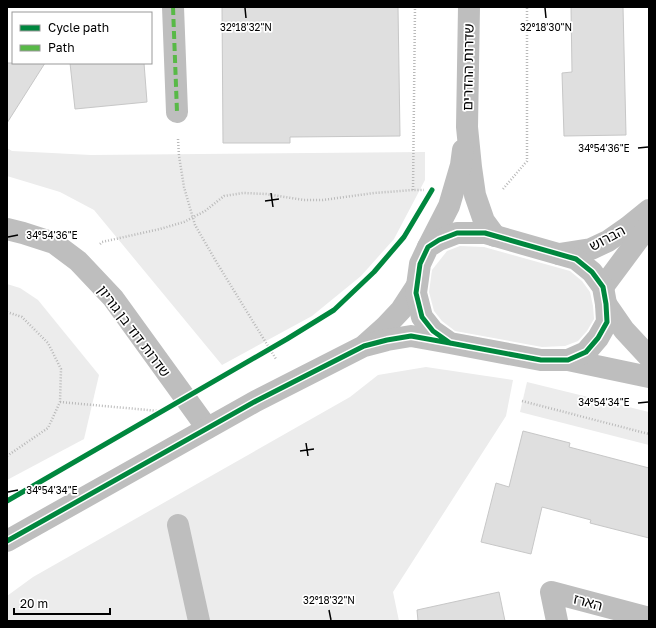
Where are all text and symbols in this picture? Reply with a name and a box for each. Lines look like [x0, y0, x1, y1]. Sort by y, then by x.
legend [12, 12, 152, 64]
text: Cycle path [48, 20, 109, 35]
text: 32°18'32"N [220, 21, 272, 33]
text: 32°18'30"N [520, 21, 572, 33]
street label: שדרות ההדרים [458, 23, 477, 111]
text: Path [48, 40, 75, 55]
text: 34°54'36"E [578, 142, 630, 154]
street label: הברוש [586, 221, 628, 254]
text: 34°54'36"E [26, 229, 78, 241]
street label: שדרות דוד בן גוריון [94, 281, 174, 380]
text: 34°54'34"E [578, 396, 630, 408]
text: 34°54'34"E [26, 484, 78, 496]
street label: הארז [572, 589, 605, 614]
scale bar [14, 590, 110, 616]
text: 32°18'32"N [303, 594, 355, 606]
text: 20 m [20, 596, 48, 611]

